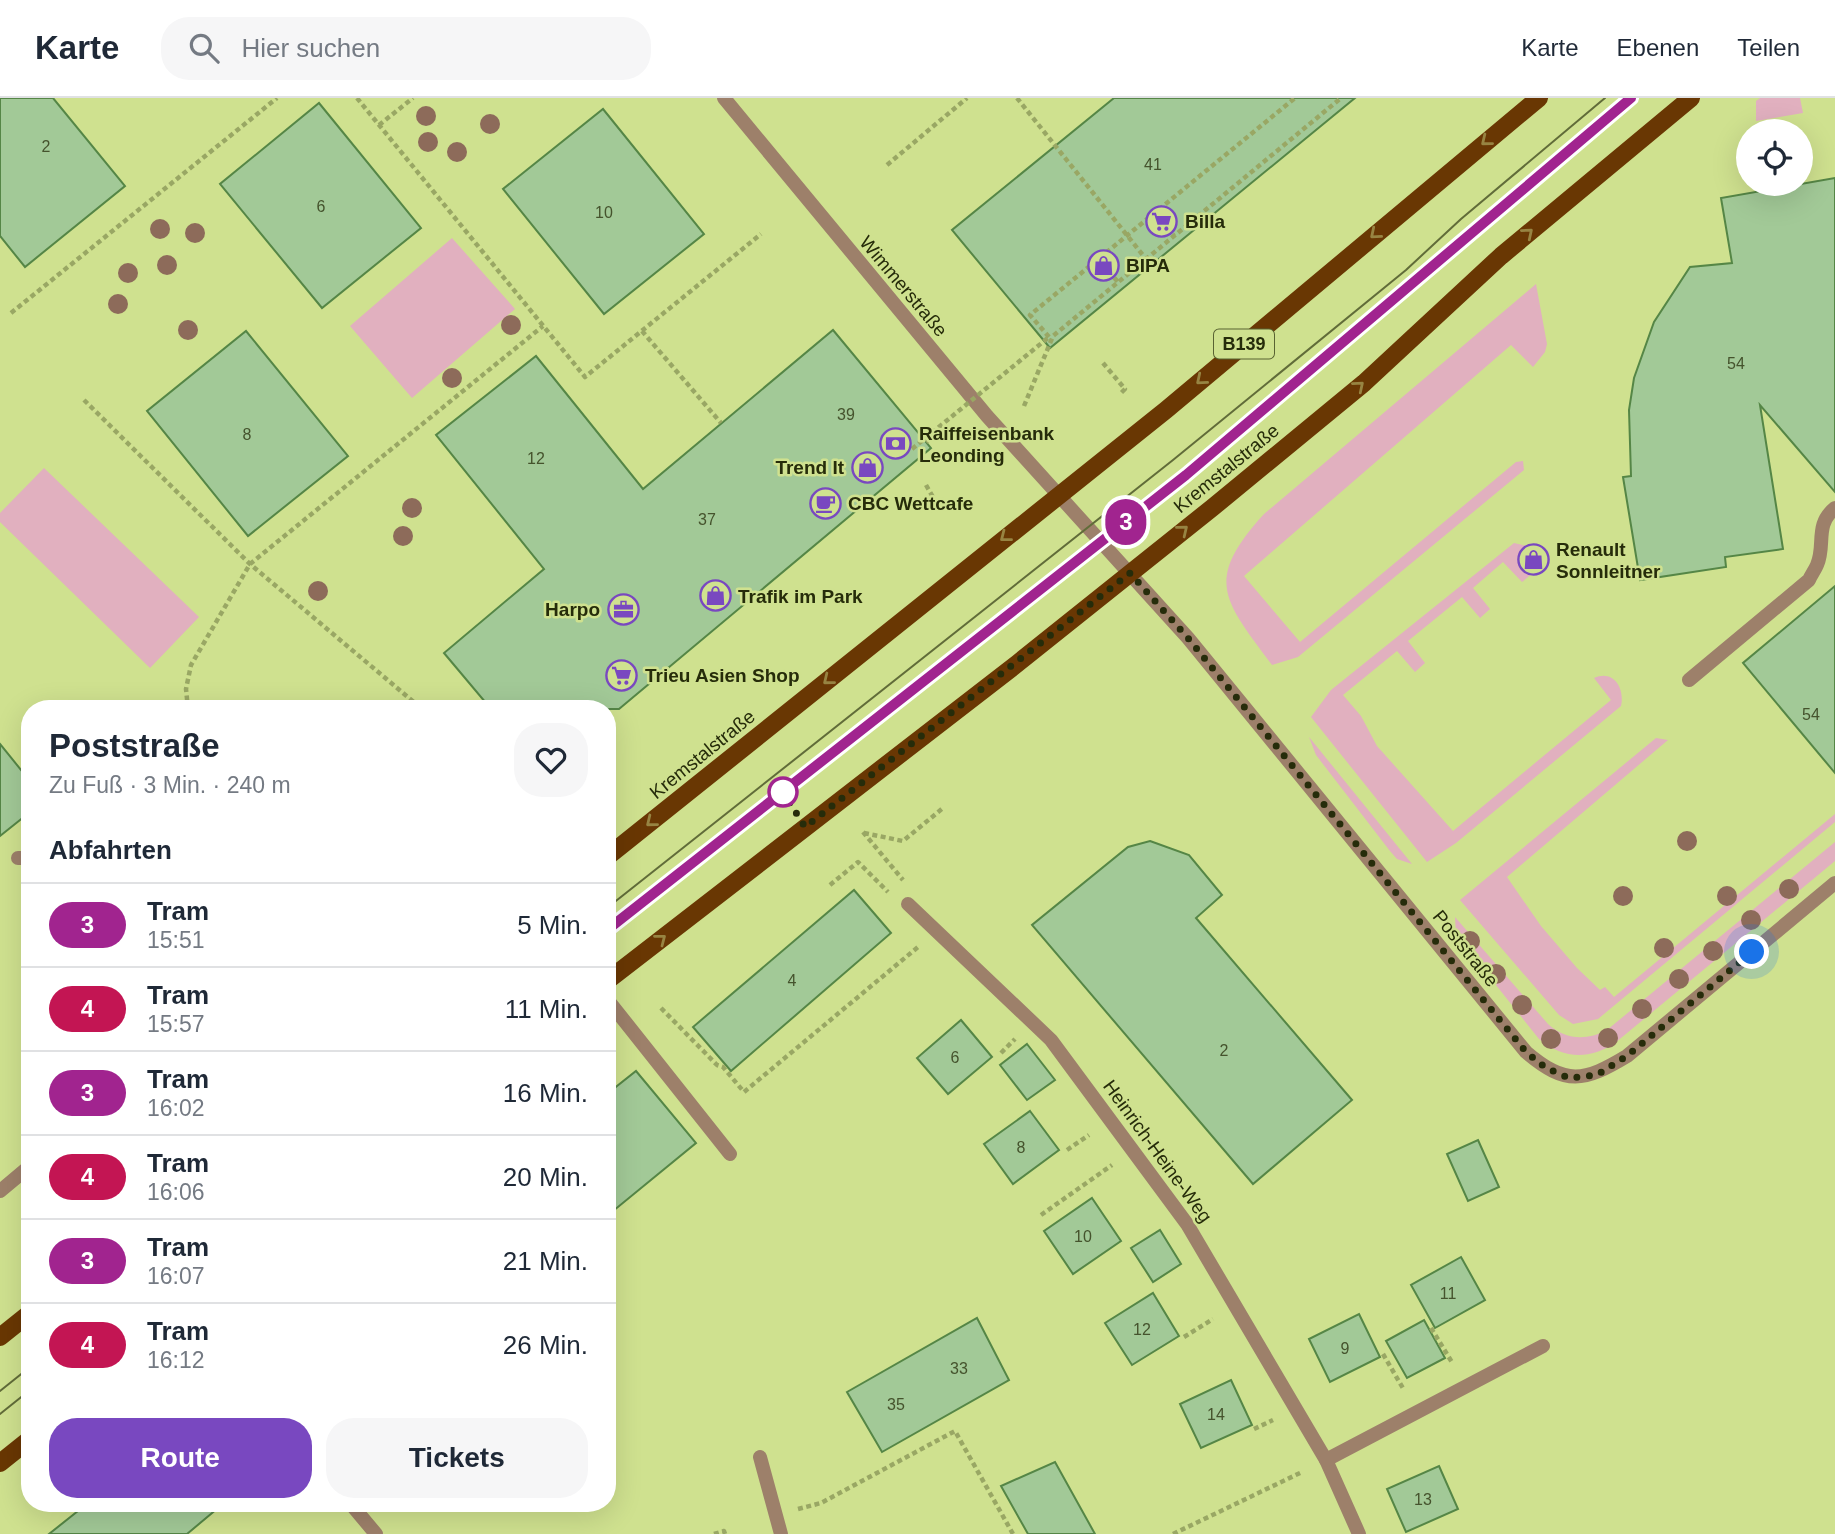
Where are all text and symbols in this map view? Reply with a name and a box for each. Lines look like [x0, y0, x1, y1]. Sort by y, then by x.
search box [161, 17, 651, 80]
text: Karte [35, 29, 119, 66]
icon: search [185, 29, 223, 67]
text: Hier suchen [241, 33, 380, 63]
text: Karte [1521, 34, 1579, 61]
text: Ebenen [1617, 34, 1699, 61]
text: Teilen [1737, 34, 1800, 61]
map controls [1736, 119, 1813, 196]
button: locate [1736, 119, 1813, 196]
one-way arrow [1482, 133, 1495, 145]
house number: 2 [42, 138, 51, 155]
house number: 41 [1144, 156, 1162, 173]
house number: 6 [317, 198, 326, 215]
house number: 10 [595, 204, 613, 221]
supermarket icon: Billa [1145, 204, 1179, 238]
place label: Billa [1185, 211, 1226, 232]
one-way arrow [1371, 225, 1383, 238]
one-way arrow [1519, 229, 1532, 241]
street label: Wimmerstraße [856, 232, 952, 341]
shop icon: BIPA [1086, 248, 1120, 282]
place label: BIPA [1126, 255, 1170, 276]
road number: B139 [1214, 330, 1274, 358]
house number: 54 [1727, 355, 1745, 372]
one-way arrow [1197, 372, 1210, 384]
one-way arrow [1351, 382, 1364, 394]
house number: 39 [837, 406, 855, 423]
street label: Kremstalstraße [1170, 420, 1283, 517]
place label: Raiffeisenbank Leonding [919, 423, 1055, 466]
house number: 8 [243, 426, 252, 443]
bank icon: Raiffeisenbank Leonding [879, 427, 913, 461]
house number: 12 [527, 450, 545, 467]
shop icon: Trend It [850, 450, 884, 484]
place label: Trend It [775, 457, 845, 478]
cafe icon: CBC Wettcafe [808, 486, 842, 520]
place label: CBC Wettcafe [848, 493, 973, 514]
line badge: 3 [1103, 499, 1149, 545]
text: 3 [1119, 508, 1133, 535]
house number: 37 [698, 511, 716, 528]
one-way arrow [1176, 526, 1188, 539]
one-way arrow [1001, 529, 1013, 542]
place label: Renault Sonnleitner [1556, 539, 1661, 582]
shop icon: Renault Sonnleitner [1516, 543, 1550, 577]
shop icon: Trafik im Park [698, 579, 732, 613]
place label: Trafik im Park [738, 586, 863, 607]
office icon: Harpo [606, 592, 640, 626]
place label: Harpo [545, 599, 600, 620]
supermarket icon: Trieu Asien Shop [605, 658, 639, 692]
place label: Trieu Asien Shop [645, 665, 800, 686]
one-way arrow [823, 671, 835, 684]
street label: Kremstalstraße [646, 706, 759, 803]
house number: 54 [1802, 706, 1820, 723]
button: heart [514, 723, 588, 797]
text: Poststraße [49, 727, 220, 764]
text: Zu Fuß · 3 Min. · 240 m [49, 772, 291, 798]
unlabelled marker [768, 777, 798, 807]
one-way arrow [646, 814, 658, 827]
text: Abfahrten [49, 835, 172, 865]
text: Tram [147, 896, 209, 926]
street label: Poststraße [1429, 906, 1503, 991]
text: 5 Min. [517, 910, 588, 940]
text: 3 [81, 911, 94, 938]
text: 15:51 [147, 927, 205, 953]
one-way arrow [653, 934, 666, 947]
your location [1734, 934, 1769, 969]
house number: 4 [788, 972, 797, 989]
text: Tram [147, 980, 209, 1010]
text: 11 Min. [505, 994, 588, 1024]
text: 4 [81, 995, 94, 1022]
text: 15:57 [147, 1011, 205, 1037]
house number: 2 [1220, 1042, 1229, 1059]
house number: 6 [951, 1049, 960, 1066]
text: Tram [147, 1064, 209, 1094]
street label: Heinrich-Heine-Weg [1099, 1076, 1216, 1227]
text: 16 Min. [503, 1078, 588, 1108]
text: 3 [81, 1079, 94, 1106]
text: 16:02 [147, 1095, 205, 1121]
house number: 8 [1017, 1139, 1026, 1156]
text: Tram [147, 1148, 209, 1178]
text: 20 Min. [503, 1162, 588, 1192]
text: 4 [81, 1163, 94, 1190]
text: 16:06 [147, 1179, 205, 1205]
house number: 10 [1074, 1228, 1092, 1245]
text: Tram [147, 1232, 209, 1262]
text: 21 Min. [503, 1246, 588, 1276]
text: 3 [81, 1247, 94, 1274]
text: 16:07 [147, 1263, 205, 1289]
house number: 11 [1440, 1285, 1456, 1302]
text: Tram [147, 1316, 209, 1346]
house number: 12 [1133, 1321, 1151, 1338]
text: 26 Min. [503, 1330, 588, 1360]
text: 4 [81, 1331, 94, 1358]
house number: 9 [1341, 1340, 1350, 1357]
text: 16:12 [147, 1347, 205, 1373]
house number: 33 [950, 1360, 968, 1377]
house number: 35 [887, 1396, 905, 1413]
house number: 14 [1207, 1406, 1225, 1423]
button: Route [49, 1418, 312, 1498]
button: Tickets [326, 1418, 588, 1498]
house number: 13 [1414, 1491, 1432, 1508]

